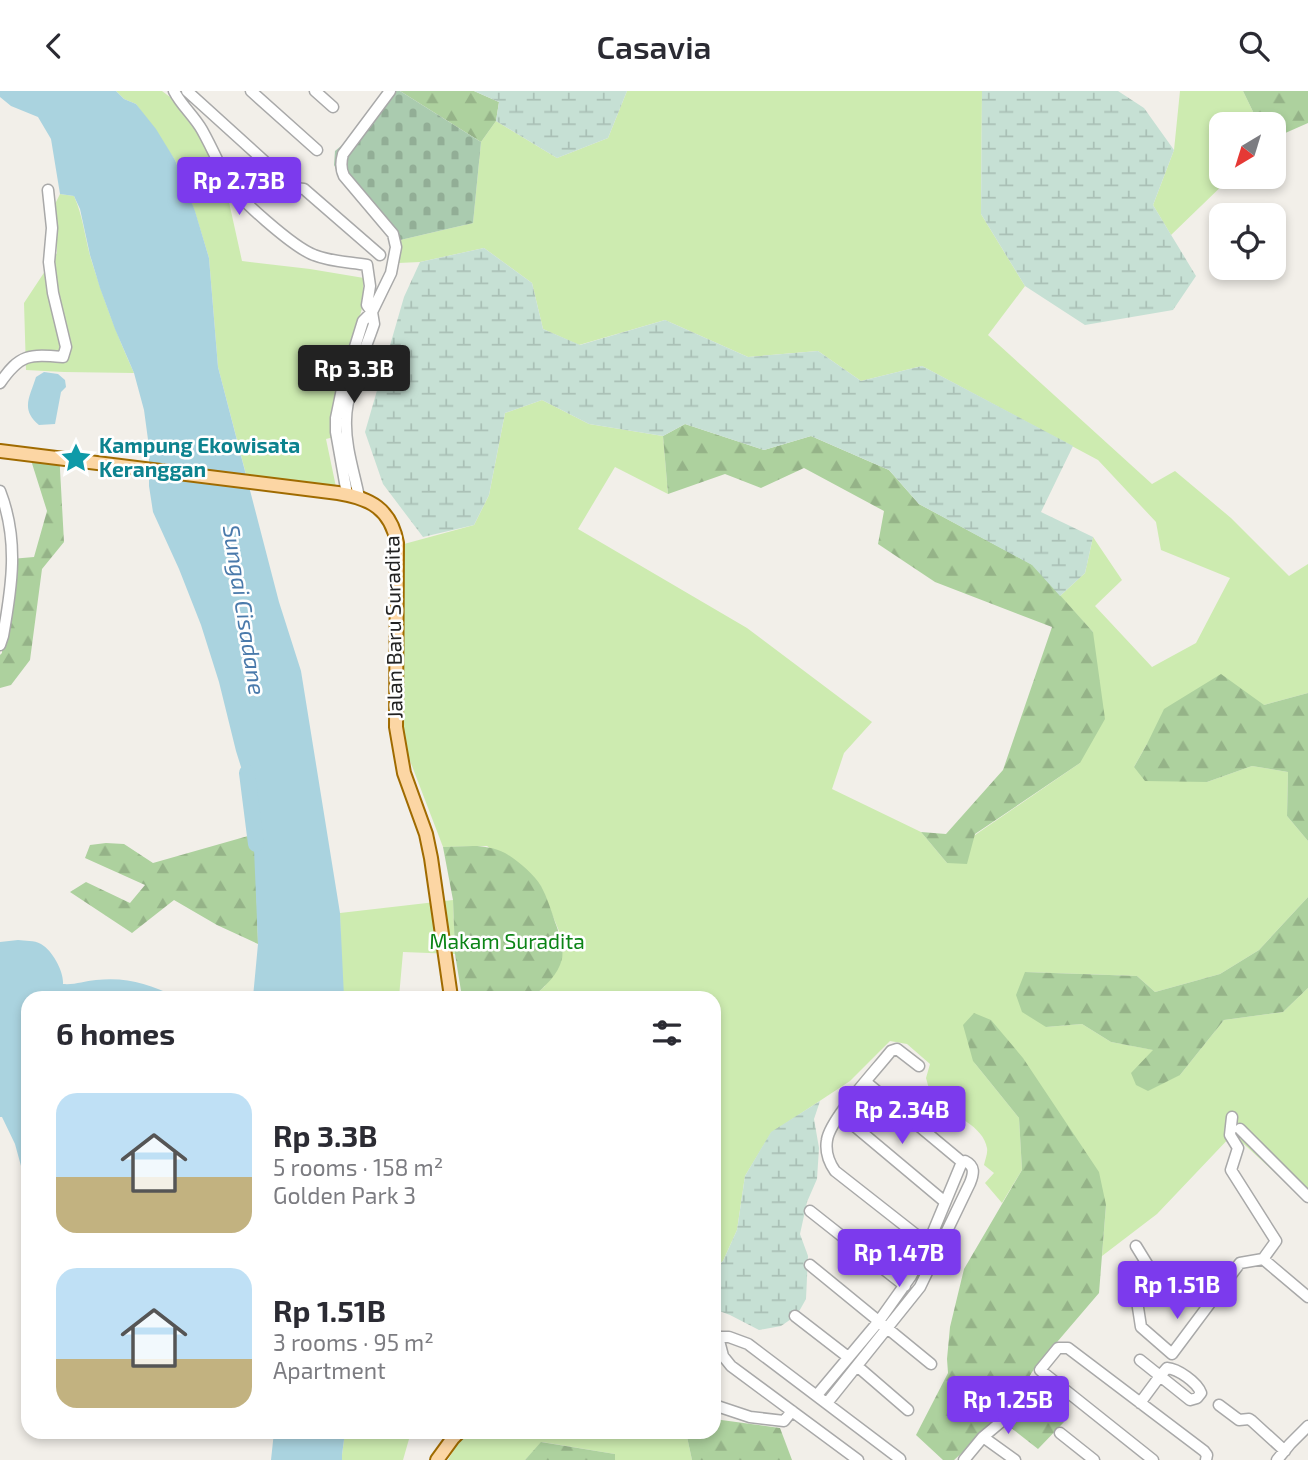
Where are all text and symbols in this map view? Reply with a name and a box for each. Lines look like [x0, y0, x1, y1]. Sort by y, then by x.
icon: back [35, 27, 73, 65]
text: Casavia [596, 27, 712, 65]
icon: search [1235, 27, 1273, 65]
north arrow [1209, 112, 1286, 189]
map controls [1209, 112, 1286, 280]
pin: Rp 2.73B [167, 157, 311, 217]
text: Rp 2.73B [193, 166, 285, 194]
button: locate [1209, 203, 1286, 280]
pin: Rp 3.3B [289, 345, 419, 405]
text: Rp 3.3B [314, 354, 394, 382]
place label: Kampung Ekowisata Keranggan [99, 432, 300, 481]
place icon: Kampung Ekowisata Keranggan [59, 441, 93, 475]
water label: Sungai Cisadane [218, 523, 272, 697]
street label: Jalan Baru Suradita [378, 535, 407, 719]
park label: Makam Suradita [429, 928, 585, 953]
icon: filters [648, 1014, 686, 1052]
text: 6 homes [56, 1015, 175, 1051]
pin: Rp 2.34B [830, 1087, 974, 1146]
text: Rp 2.34B [854, 1095, 950, 1123]
text: Rp 3.3B [273, 1117, 377, 1153]
icon: home [112, 1121, 196, 1205]
text: 5 rooms · 158 m² [273, 1153, 443, 1181]
text: Golden Park 3 [273, 1181, 416, 1209]
pin: Rp 1.47B [827, 1229, 971, 1289]
text: Rp 1.47B [854, 1238, 944, 1266]
pin: Rp 1.51B [1105, 1261, 1249, 1321]
text: Rp 1.51B [1134, 1270, 1220, 1298]
text: Rp 1.51B [273, 1292, 386, 1328]
icon: home [112, 1296, 196, 1380]
text: 3 rooms · 95 m² [273, 1328, 434, 1356]
text: Apartment [273, 1356, 386, 1384]
pin: Rp 1.25B [936, 1377, 1080, 1436]
text: Rp 1.25B [963, 1385, 1053, 1413]

